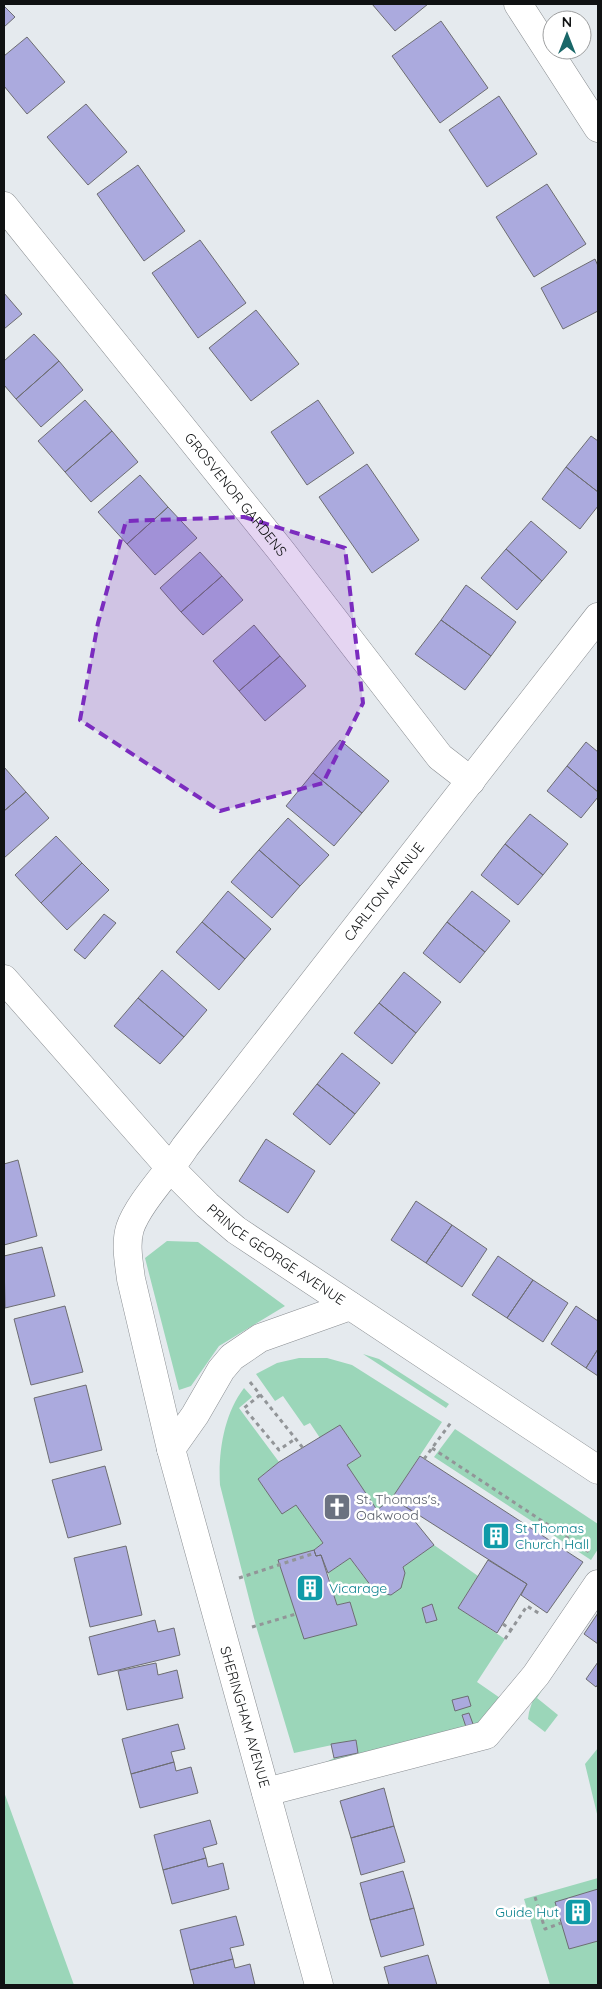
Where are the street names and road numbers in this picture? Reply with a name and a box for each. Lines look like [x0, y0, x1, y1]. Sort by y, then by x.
street label: GROSVENOR GARDENS [181, 429, 291, 560]
street label: CARLTON AVENUE [340, 839, 428, 945]
street label: PRINCE GEORGE AVENUE [203, 1200, 349, 1309]
street label: SHERINGHAM AVENUE [216, 1644, 274, 1790]

